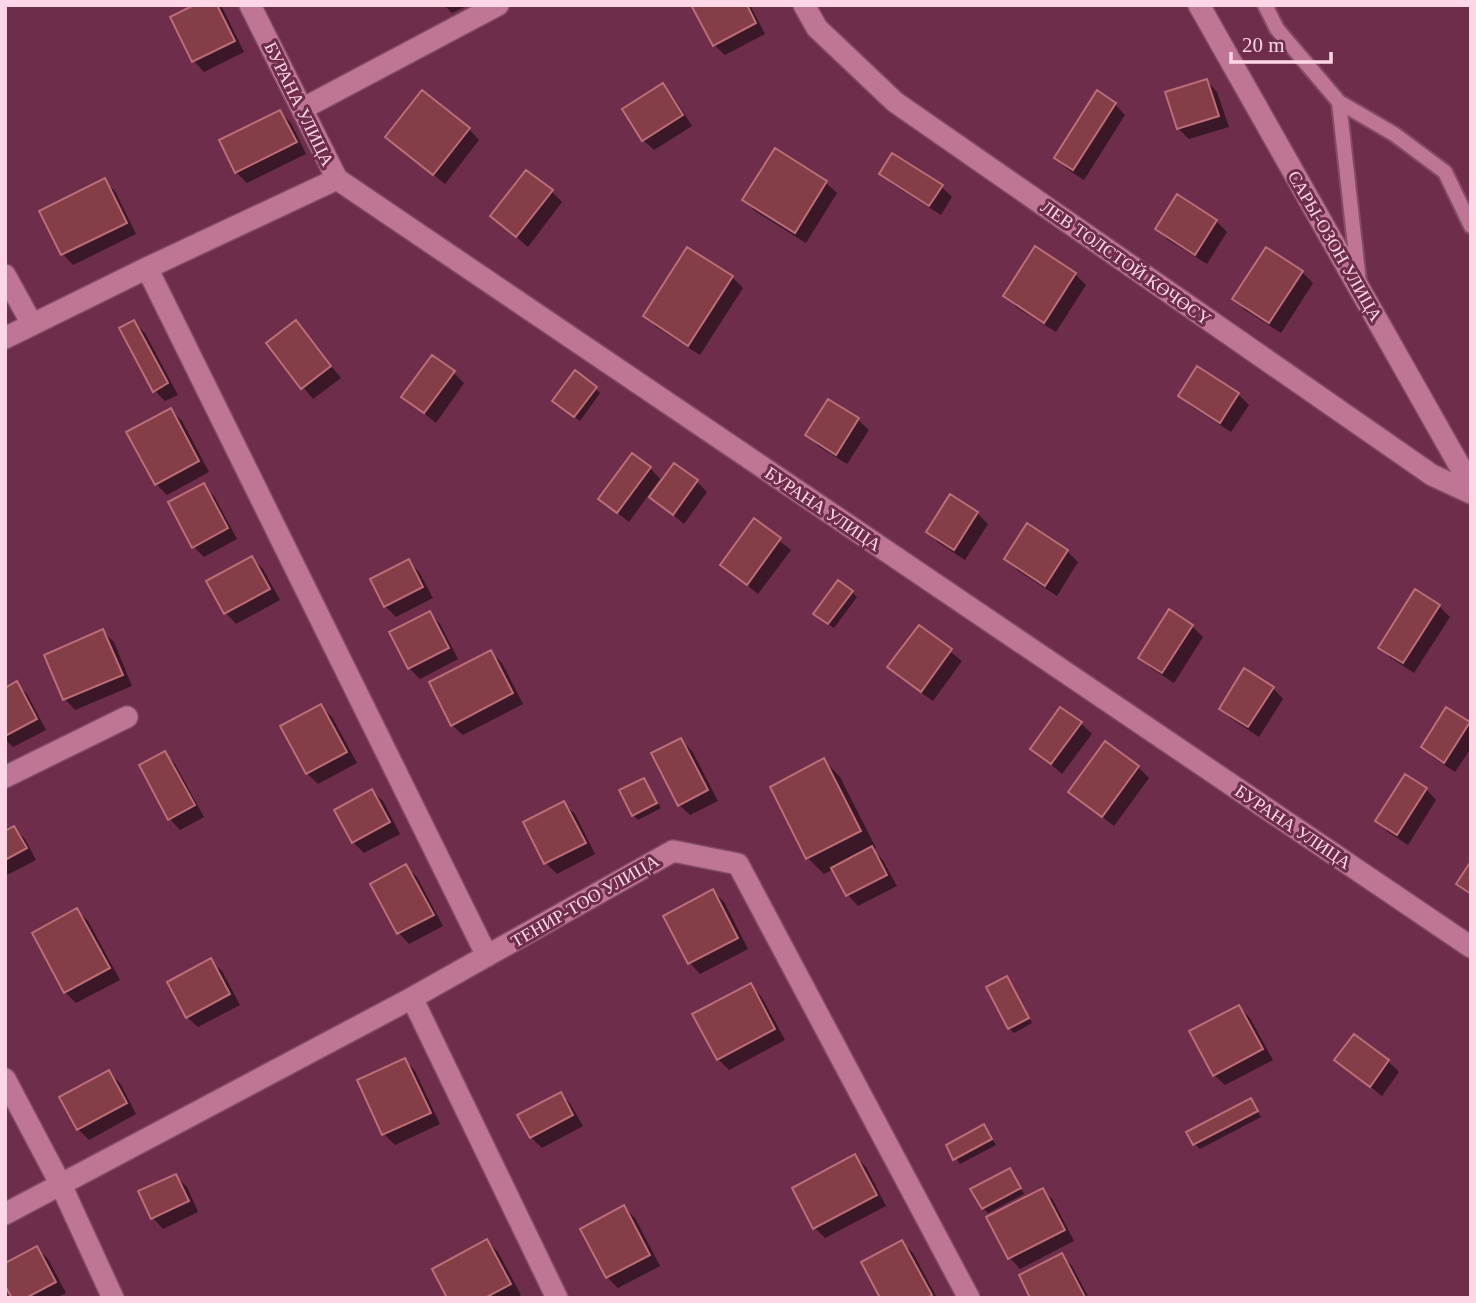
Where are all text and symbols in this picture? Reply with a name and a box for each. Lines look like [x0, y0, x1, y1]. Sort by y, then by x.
scale bar [1231, 21, 1331, 65]
text: 20 m [1242, 33, 1285, 57]
street label: БУРАНА УЛИЦА [260, 39, 338, 169]
street label: САРЫ-ОЗОН УЛИЦА [1284, 167, 1386, 325]
street label: ЛЕВ ТОЛСТОЙ КӨЧӨСҮ [1037, 197, 1215, 329]
street label: БУРАНА УЛИЦА [761, 463, 885, 555]
street label: БУРАНА УЛИЦА [1231, 781, 1355, 873]
street label: ТЕНИР-ТОО УЛИЦА [508, 851, 662, 951]

